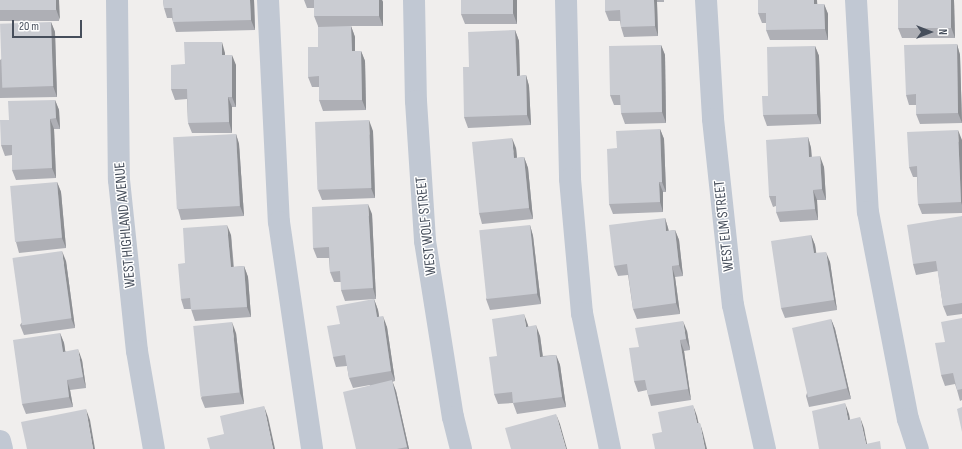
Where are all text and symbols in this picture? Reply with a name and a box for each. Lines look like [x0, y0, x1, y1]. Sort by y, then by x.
scale bar [14, 12, 84, 38]
north arrow [910, 12, 950, 52]
text: 20 m [19, 19, 39, 34]
text: N [936, 29, 949, 35]
street label: WEST HIGHLAND AVENUE [111, 161, 139, 289]
street label: WEST WOLF STREET [412, 176, 440, 276]
street label: WEST ELM STREET [710, 180, 738, 272]

